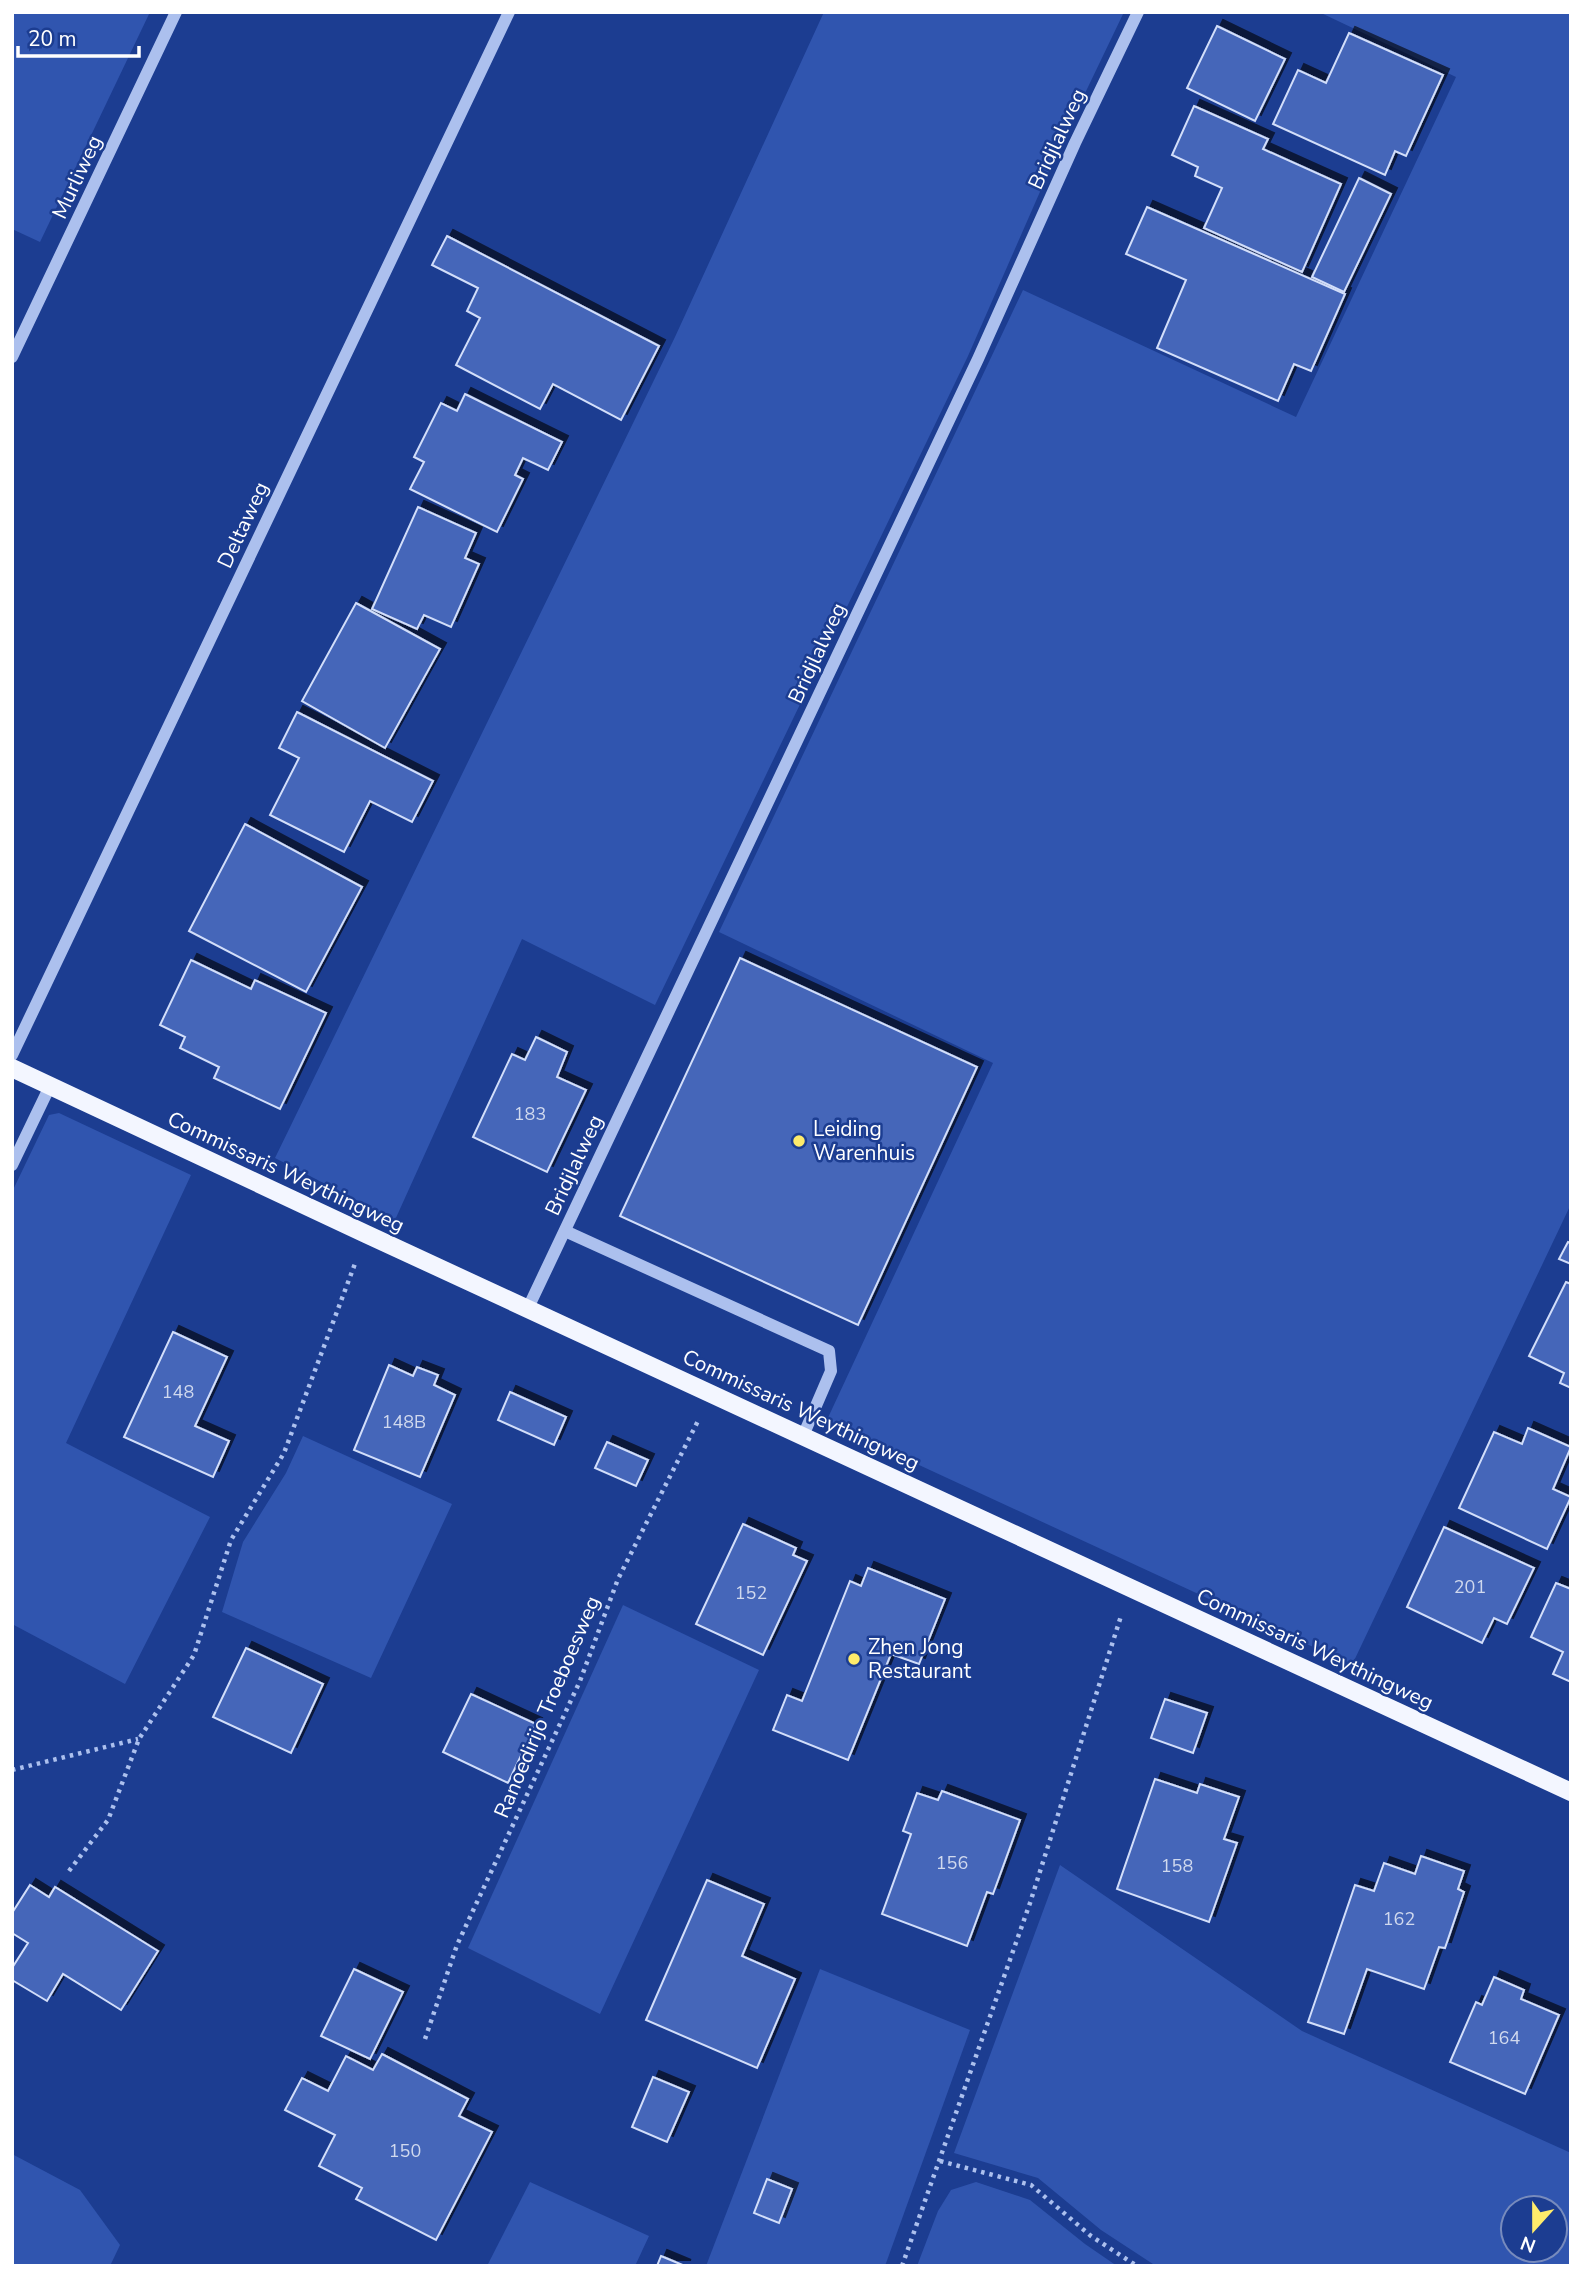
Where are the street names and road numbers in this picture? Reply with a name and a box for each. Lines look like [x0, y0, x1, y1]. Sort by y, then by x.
street label: Bridjlalweg [1021, 84, 1093, 194]
street label: Murliweg [45, 131, 109, 223]
street label: Deltaweg [211, 477, 275, 573]
street label: Bridjlalweg [781, 598, 853, 708]
street label: Commissaris Weythingweg [163, 1105, 409, 1239]
street label: Bridjlalweg [538, 1110, 610, 1220]
street label: Commissaris Weythingweg [678, 1343, 924, 1477]
street label: Commissaris Weythingweg [1192, 1582, 1438, 1716]
street label: Ranoedirijo Troeboesweg [487, 1592, 607, 1822]

